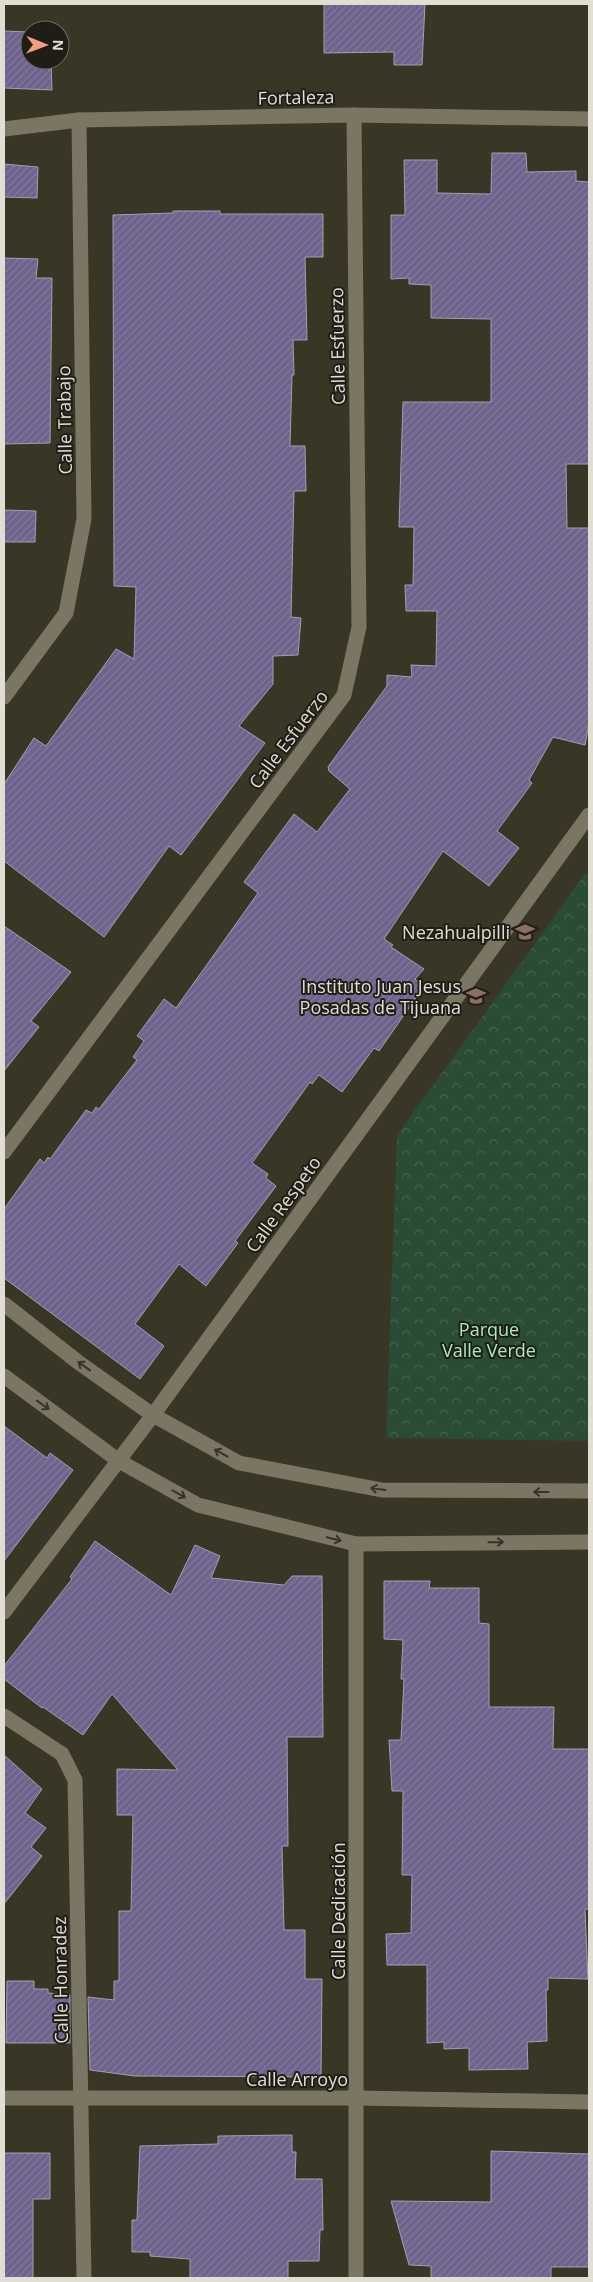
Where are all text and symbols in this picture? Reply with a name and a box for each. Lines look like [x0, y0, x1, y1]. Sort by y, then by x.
north arrow [20, 20, 70, 70]
text: N [49, 39, 68, 51]
street label: Fortaleza [257, 84, 335, 110]
street label: Calle Esfuerzo [324, 287, 350, 405]
street label: Calle Trabajo [51, 365, 77, 475]
street label: Calle Esfuerzo [243, 685, 333, 793]
place label: Nezahualpilli [402, 920, 510, 944]
school or university icon: Nezahualpilli [514, 921, 536, 943]
place label: Instituto Juan Jesus Posadas de Tijuana [300, 974, 461, 1019]
school or university icon: Instituto Juan Jesus Posadas de Tijuana [465, 985, 487, 1007]
street label: Calle Respeto [240, 1151, 326, 1257]
park label: Parque Valle Verde [442, 1317, 536, 1362]
one-way arrow [77, 1361, 91, 1371]
one-way arrow [36, 1400, 49, 1411]
one-way arrow [213, 1448, 228, 1458]
one-way arrow [370, 1483, 386, 1493]
one-way arrow [533, 1487, 549, 1497]
one-way arrow [171, 1490, 185, 1500]
one-way arrow [326, 1535, 342, 1544]
one-way arrow [488, 1538, 504, 1547]
street label: Calle Dedicación [326, 1842, 350, 1980]
street label: Calle Honradez [47, 1916, 73, 2044]
street label: Calle Arroyo [246, 2067, 348, 2091]

